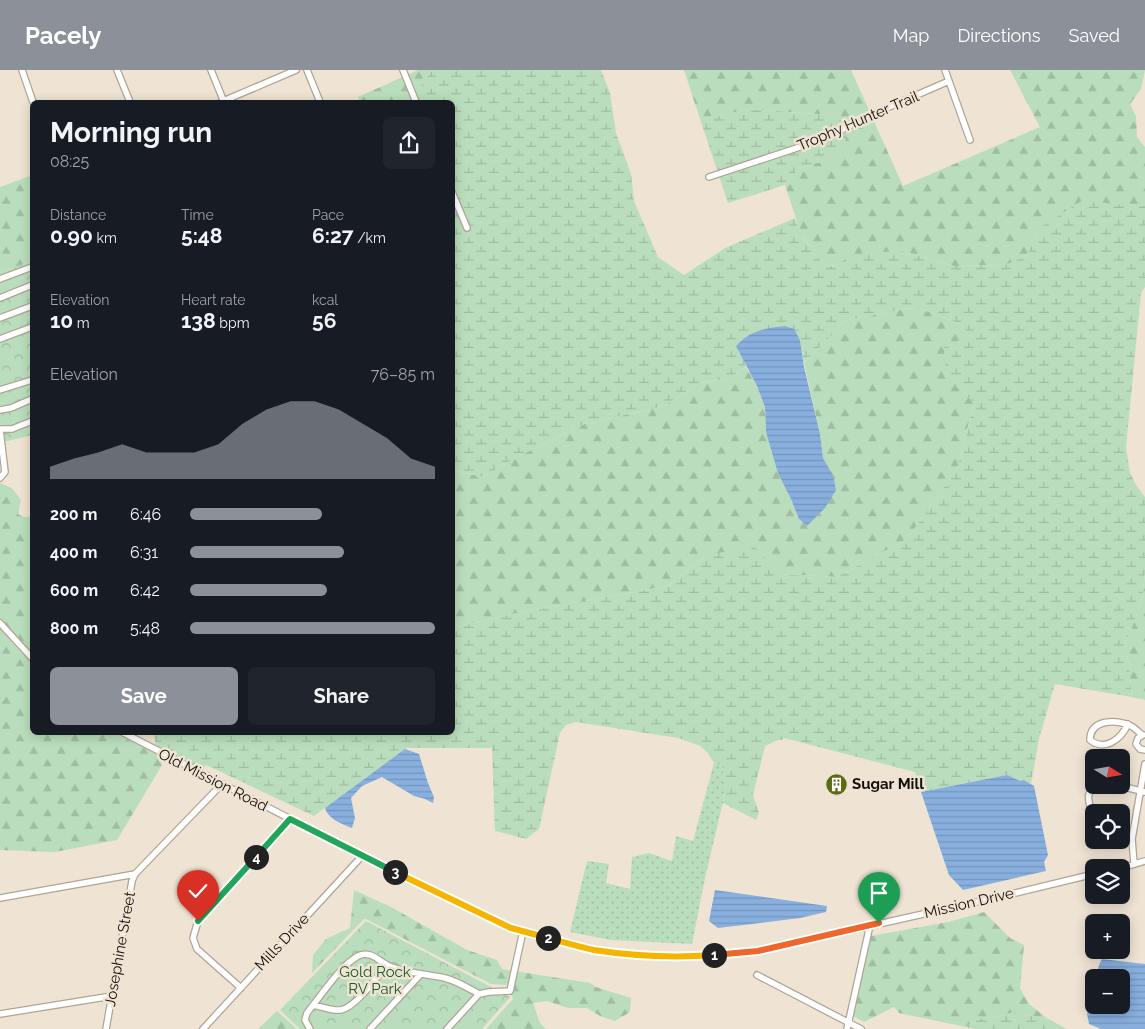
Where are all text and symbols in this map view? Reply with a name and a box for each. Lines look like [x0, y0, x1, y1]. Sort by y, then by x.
text: Pacely [25, 21, 102, 50]
text: Map [893, 25, 929, 46]
text: Directions [957, 25, 1041, 46]
text: Saved [1069, 25, 1120, 46]
street label: Trophy Hunter Trail [794, 87, 922, 155]
text: Morning run [50, 116, 212, 149]
button: share [383, 117, 435, 169]
text: 08:25 [50, 152, 89, 171]
text: Distance [50, 207, 106, 223]
text: Time [181, 207, 214, 223]
text: Pace [312, 207, 344, 223]
text: 0.90 [50, 223, 93, 248]
text: 5:48 [181, 223, 223, 248]
text: 6:27 [312, 223, 354, 248]
text: km [93, 230, 117, 246]
text: /km [354, 230, 386, 246]
text: Elevation [50, 292, 109, 308]
text: Heart rate [181, 292, 245, 308]
text: kcal [312, 292, 338, 308]
text: 10 [50, 308, 73, 333]
text: 138 [181, 308, 216, 333]
text: 56 [312, 308, 336, 333]
text: m [73, 315, 90, 331]
text: bpm [216, 315, 250, 331]
text: Elevation [50, 365, 118, 384]
text: 76–85 m [371, 365, 435, 384]
text: 200 m [50, 505, 97, 524]
text: 6:46 [130, 505, 161, 524]
text: 400 m [50, 543, 98, 562]
text: 6:31 [130, 543, 158, 562]
text: 600 m [50, 581, 98, 600]
text: 6:42 [130, 581, 160, 600]
text: 800 m [50, 619, 98, 638]
text: 5:48 [130, 619, 160, 638]
button: Save [50, 667, 238, 725]
button: Share [248, 667, 435, 725]
street label: Old Mission Road [155, 745, 271, 815]
north arrow [1085, 749, 1130, 794]
map controls [1085, 749, 1130, 1014]
building icon: Sugar Mill [824, 772, 848, 796]
place label: Sugar Mill [852, 775, 924, 793]
button: locate [1085, 804, 1130, 849]
pin: 4 [244, 844, 268, 870]
text: 4 [253, 849, 261, 865]
button: layers [1085, 859, 1130, 904]
pin: 3 [382, 860, 408, 884]
text: 3 [392, 864, 399, 880]
pin [177, 870, 219, 921]
pin [858, 872, 900, 923]
icon: check [184, 877, 212, 905]
icon: arrive [865, 879, 893, 907]
street label: Mission Drive [922, 884, 1016, 922]
street label: Josephine Street [101, 890, 139, 1008]
street label: Mills Drive [251, 910, 313, 974]
button: + [1085, 914, 1130, 959]
pin: 2 [536, 926, 560, 950]
text: 2 [545, 930, 552, 946]
pin: 1 [702, 942, 726, 968]
text: 1 [711, 947, 718, 963]
park label: Gold Rock RV Park [339, 963, 411, 998]
button: − [1085, 969, 1130, 1014]

